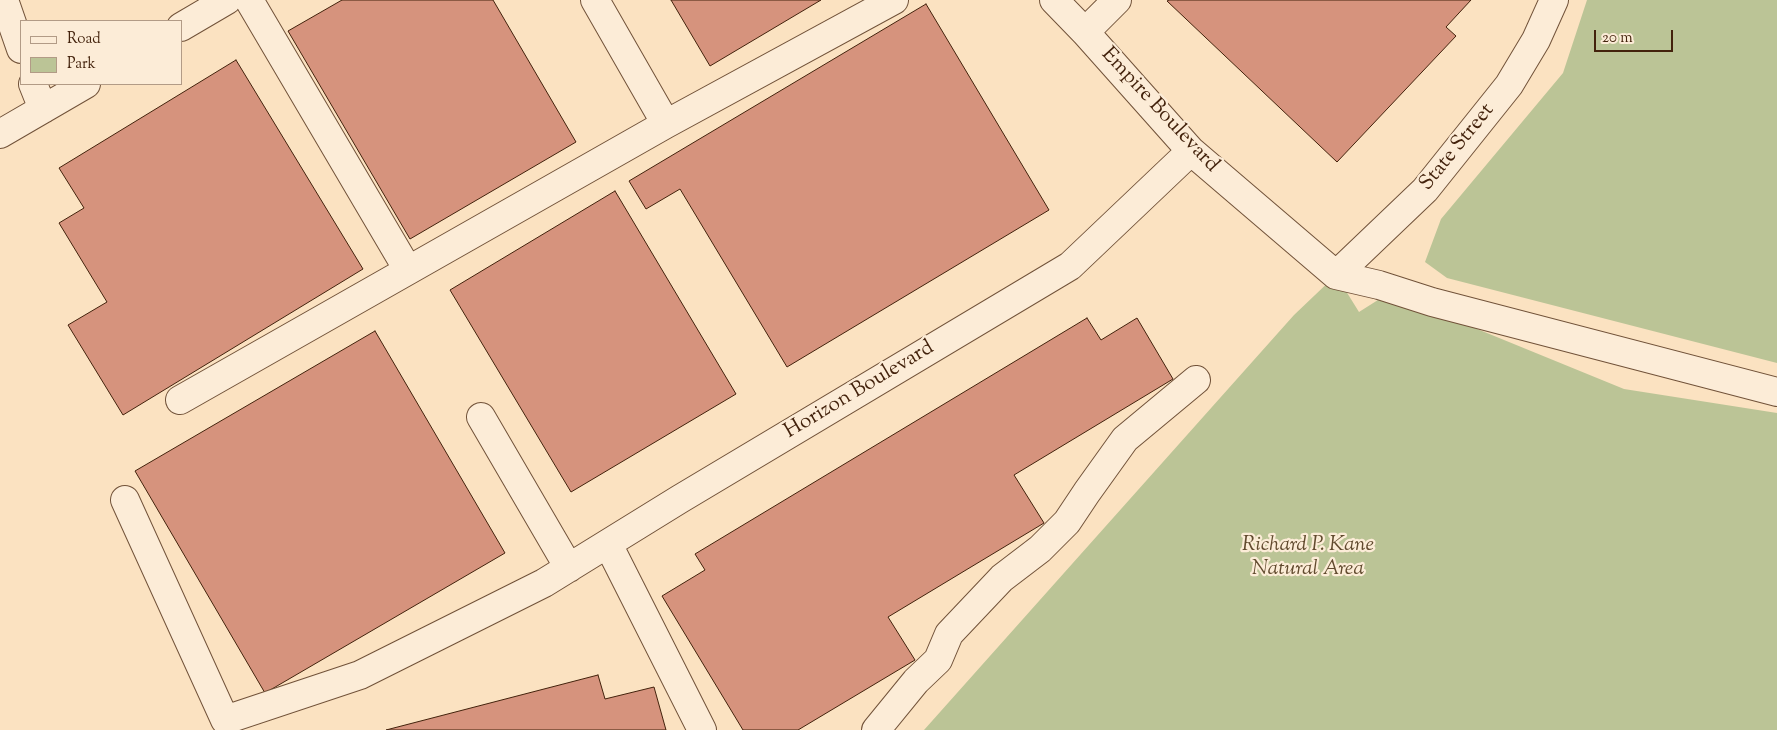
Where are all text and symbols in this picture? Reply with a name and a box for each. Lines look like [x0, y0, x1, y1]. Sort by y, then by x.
legend [20, 20, 182, 85]
scale bar [1597, 20, 1676, 52]
text: 20 m [1602, 28, 1633, 49]
text: Road [67, 29, 101, 50]
street label: Empire Boulevard [1095, 43, 1223, 179]
text: Park [67, 54, 96, 75]
street label: State Street [1415, 99, 1501, 197]
street label: Horizon Boulevard [781, 336, 939, 446]
park label: Richard P. Kane Natural Area [1242, 533, 1374, 583]

